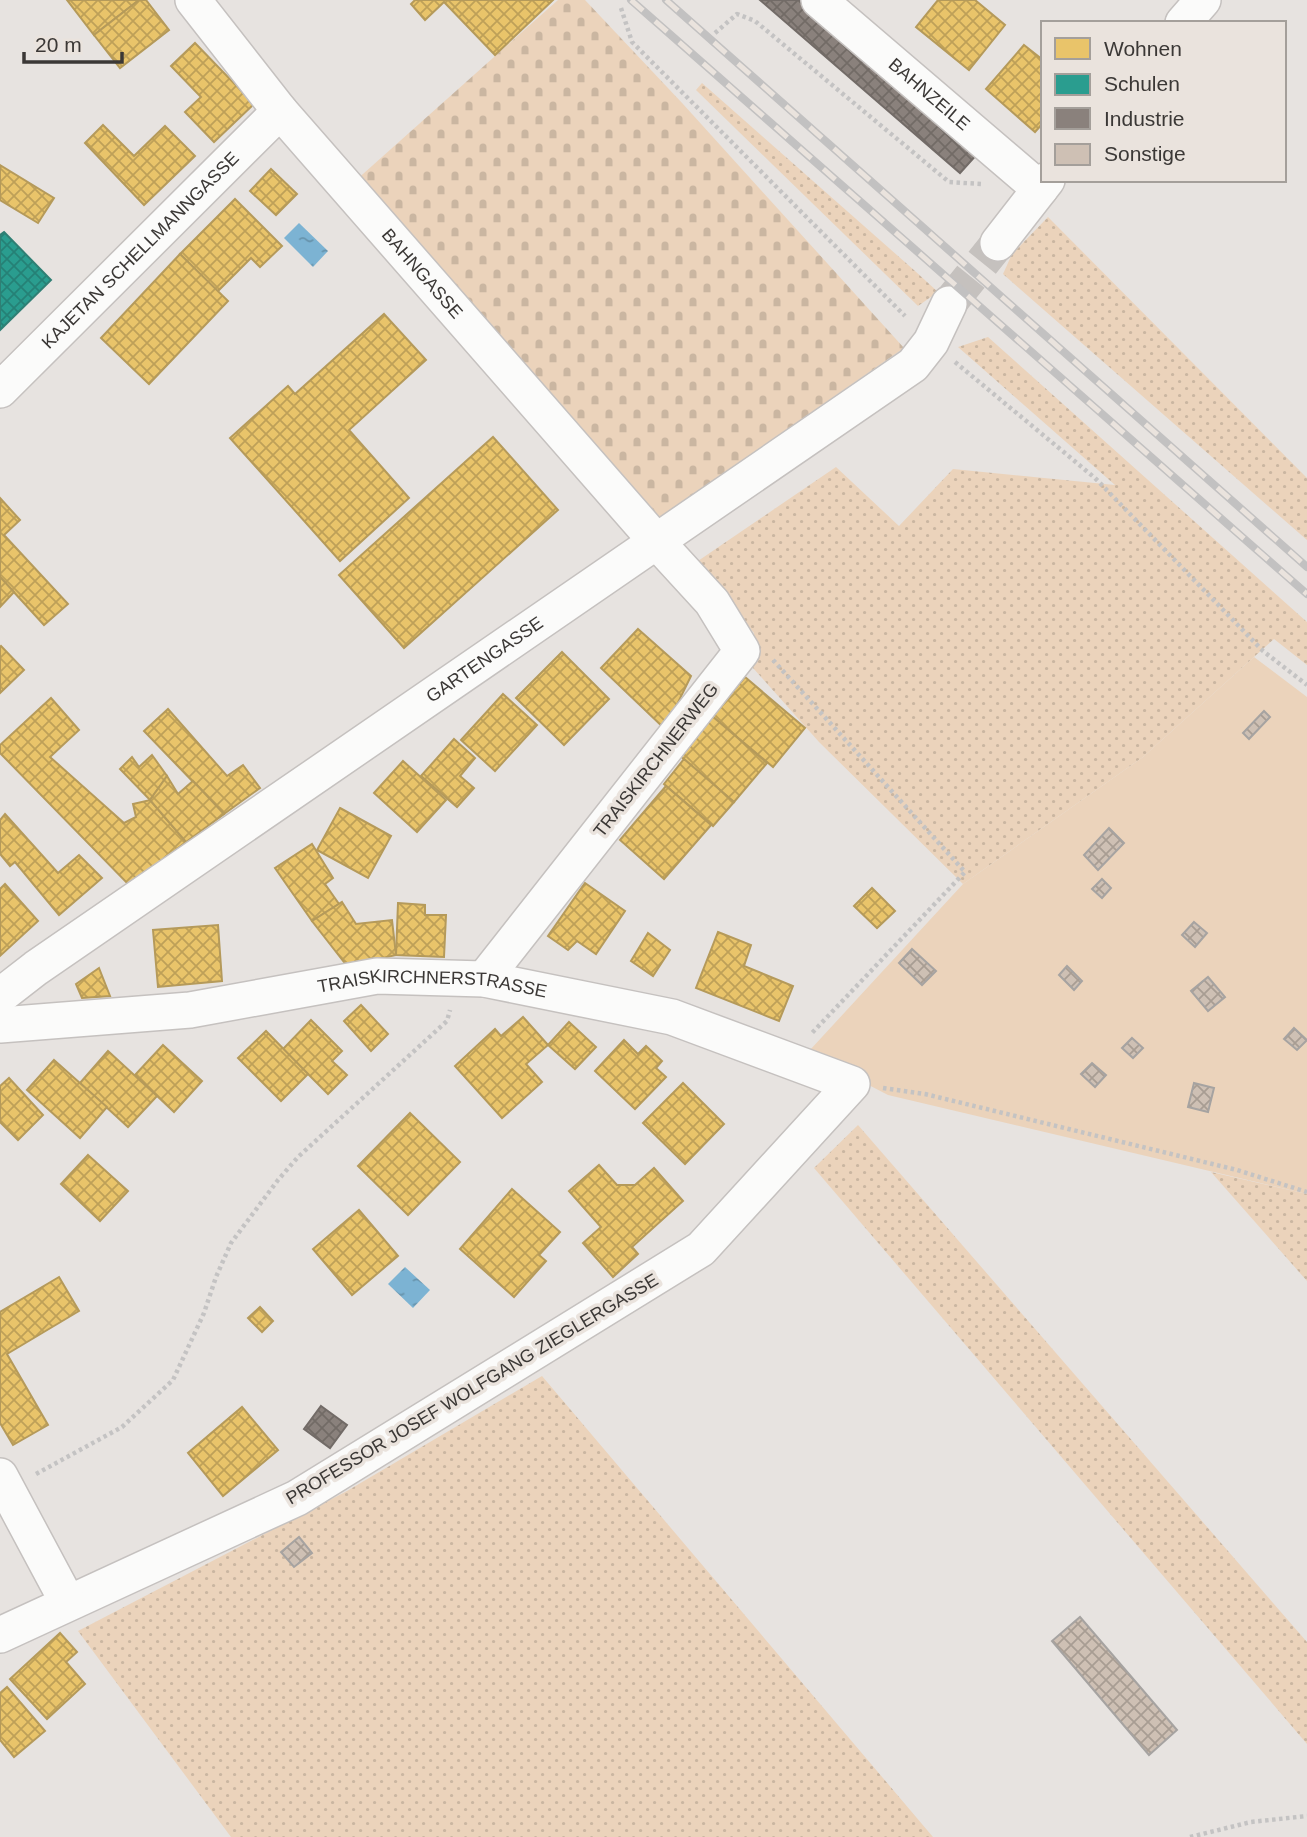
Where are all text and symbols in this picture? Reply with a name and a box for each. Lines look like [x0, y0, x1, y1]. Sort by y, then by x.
scale bar [24, 21, 122, 65]
legend [1041, 21, 1286, 182]
text: 20 m [35, 33, 82, 56]
text: Wohnen [1104, 37, 1182, 60]
street label: BAHNZEILE [885, 54, 974, 134]
text: Schulen [1104, 72, 1180, 95]
text: Industrie [1104, 107, 1185, 130]
text: Sonstige [1104, 142, 1186, 165]
street label: KAJETAN SCHELLMANNGASSE [38, 148, 243, 353]
street label: BAHNGASSE [378, 225, 467, 322]
street label: GARTENGASSE [423, 613, 547, 707]
street label: TRAISKIRCHNERWEG [590, 679, 722, 841]
street label: TRAISKIRCHNERSTRASSE [316, 965, 549, 1001]
street label: PROFESSOR JOSEF WOLFGANG ZIEGLERGASSE [283, 1270, 661, 1508]

